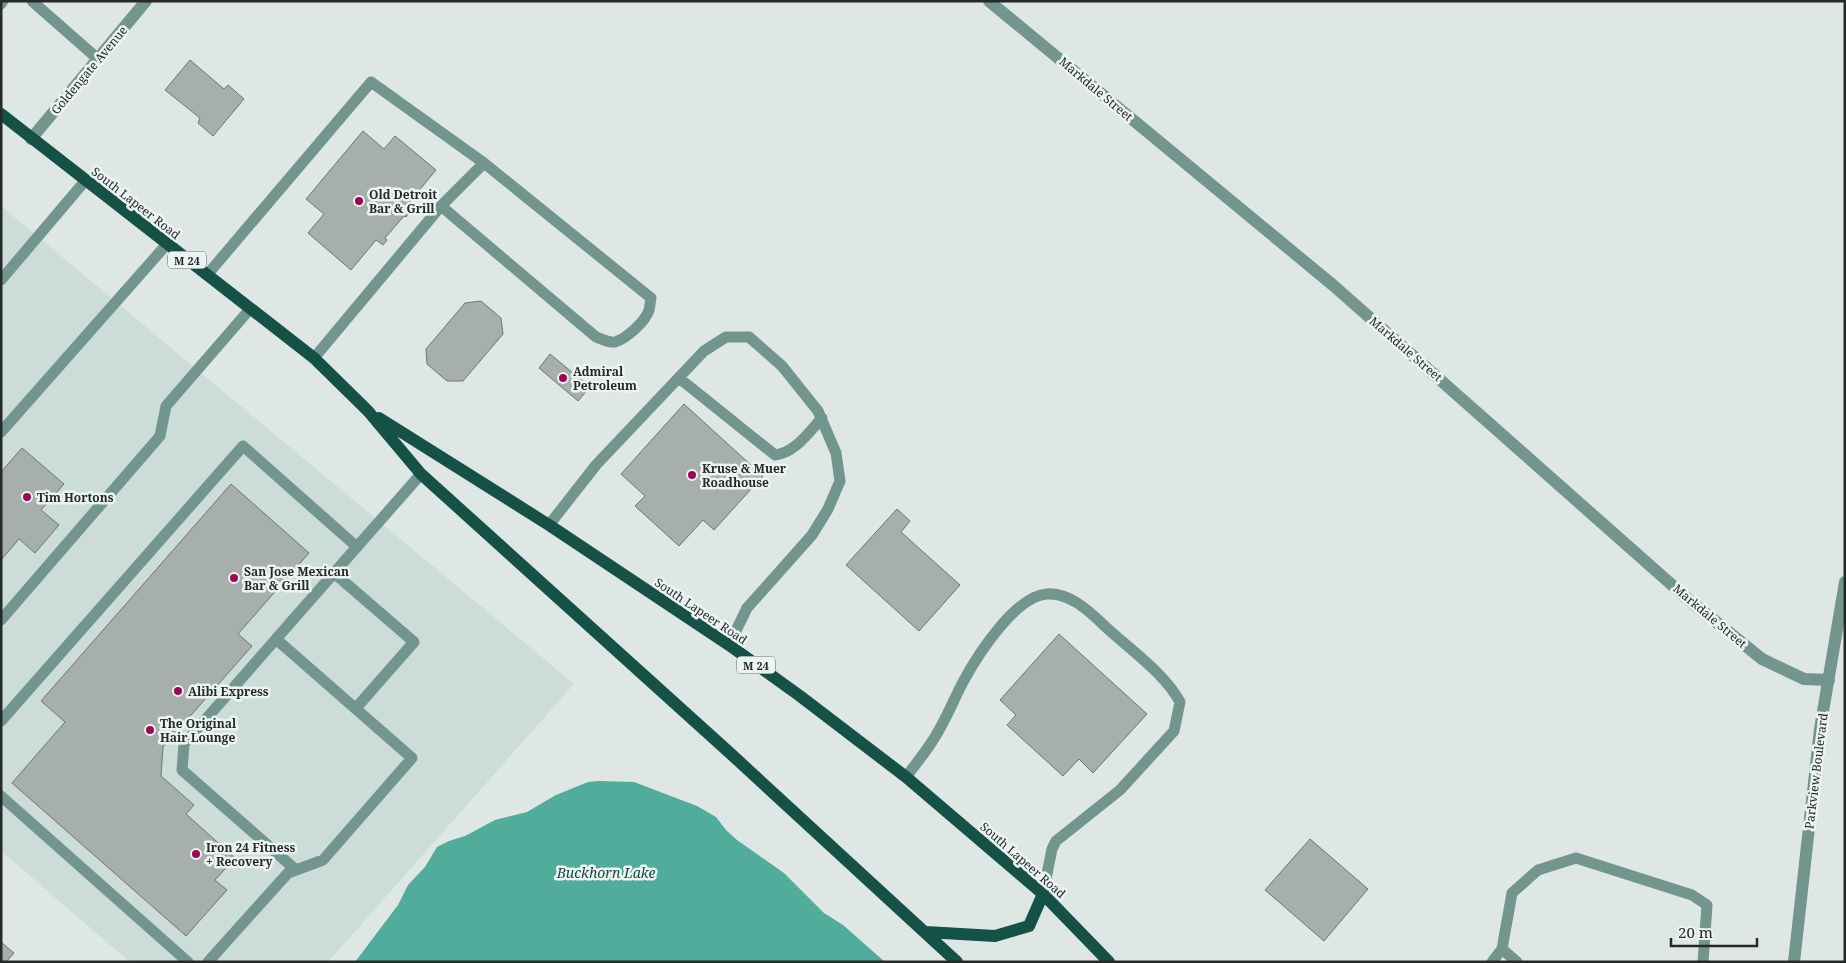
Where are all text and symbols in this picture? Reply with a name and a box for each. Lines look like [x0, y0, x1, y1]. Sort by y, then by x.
street label: Goldengate Avenue [47, 22, 131, 118]
street label: Markdale Street [1056, 53, 1136, 125]
street label: South Lapeer Road [88, 163, 184, 243]
place label: Old Detroit Bar & Grill [369, 186, 437, 217]
marker: Old Detroit Bar & Grill [353, 195, 365, 207]
road number: M 24 [168, 252, 206, 268]
street label: Markdale Street [1366, 313, 1446, 385]
place label: Admiral Petroleum [573, 363, 637, 394]
marker: Admiral Petroleum [557, 372, 569, 384]
place label: Kruse & Muer Roadhouse [702, 460, 787, 491]
marker: Kruse & Muer Roadhouse [686, 469, 698, 481]
place label: Tim Hortons [37, 489, 114, 506]
marker: Tim Hortons [21, 491, 33, 503]
place label: San Jose Mexican Bar & Grill [244, 563, 349, 594]
marker: San Jose Mexican Bar & Grill [228, 572, 240, 584]
street label: South Lapeer Road [651, 574, 751, 649]
street label: Markdale Street [1670, 580, 1750, 652]
road number: M 24 [737, 656, 775, 674]
place label: Alibi Express [188, 683, 269, 700]
marker: Alibi Express [172, 685, 184, 697]
street label: Parkview Boulevard [1800, 711, 1832, 830]
place label: The Original Hair Lounge [160, 715, 237, 746]
marker: The Original Hair Lounge [144, 724, 156, 736]
street label: South Lapeer Road [977, 818, 1070, 902]
place label: Iron 24 Fitness + Recovery [206, 839, 295, 870]
marker: Iron 24 Fitness + Recovery [190, 848, 202, 860]
water label: Buckhorn Lake [556, 863, 655, 882]
scale bar [1671, 916, 1757, 948]
text: 20 m [1678, 922, 1713, 942]

